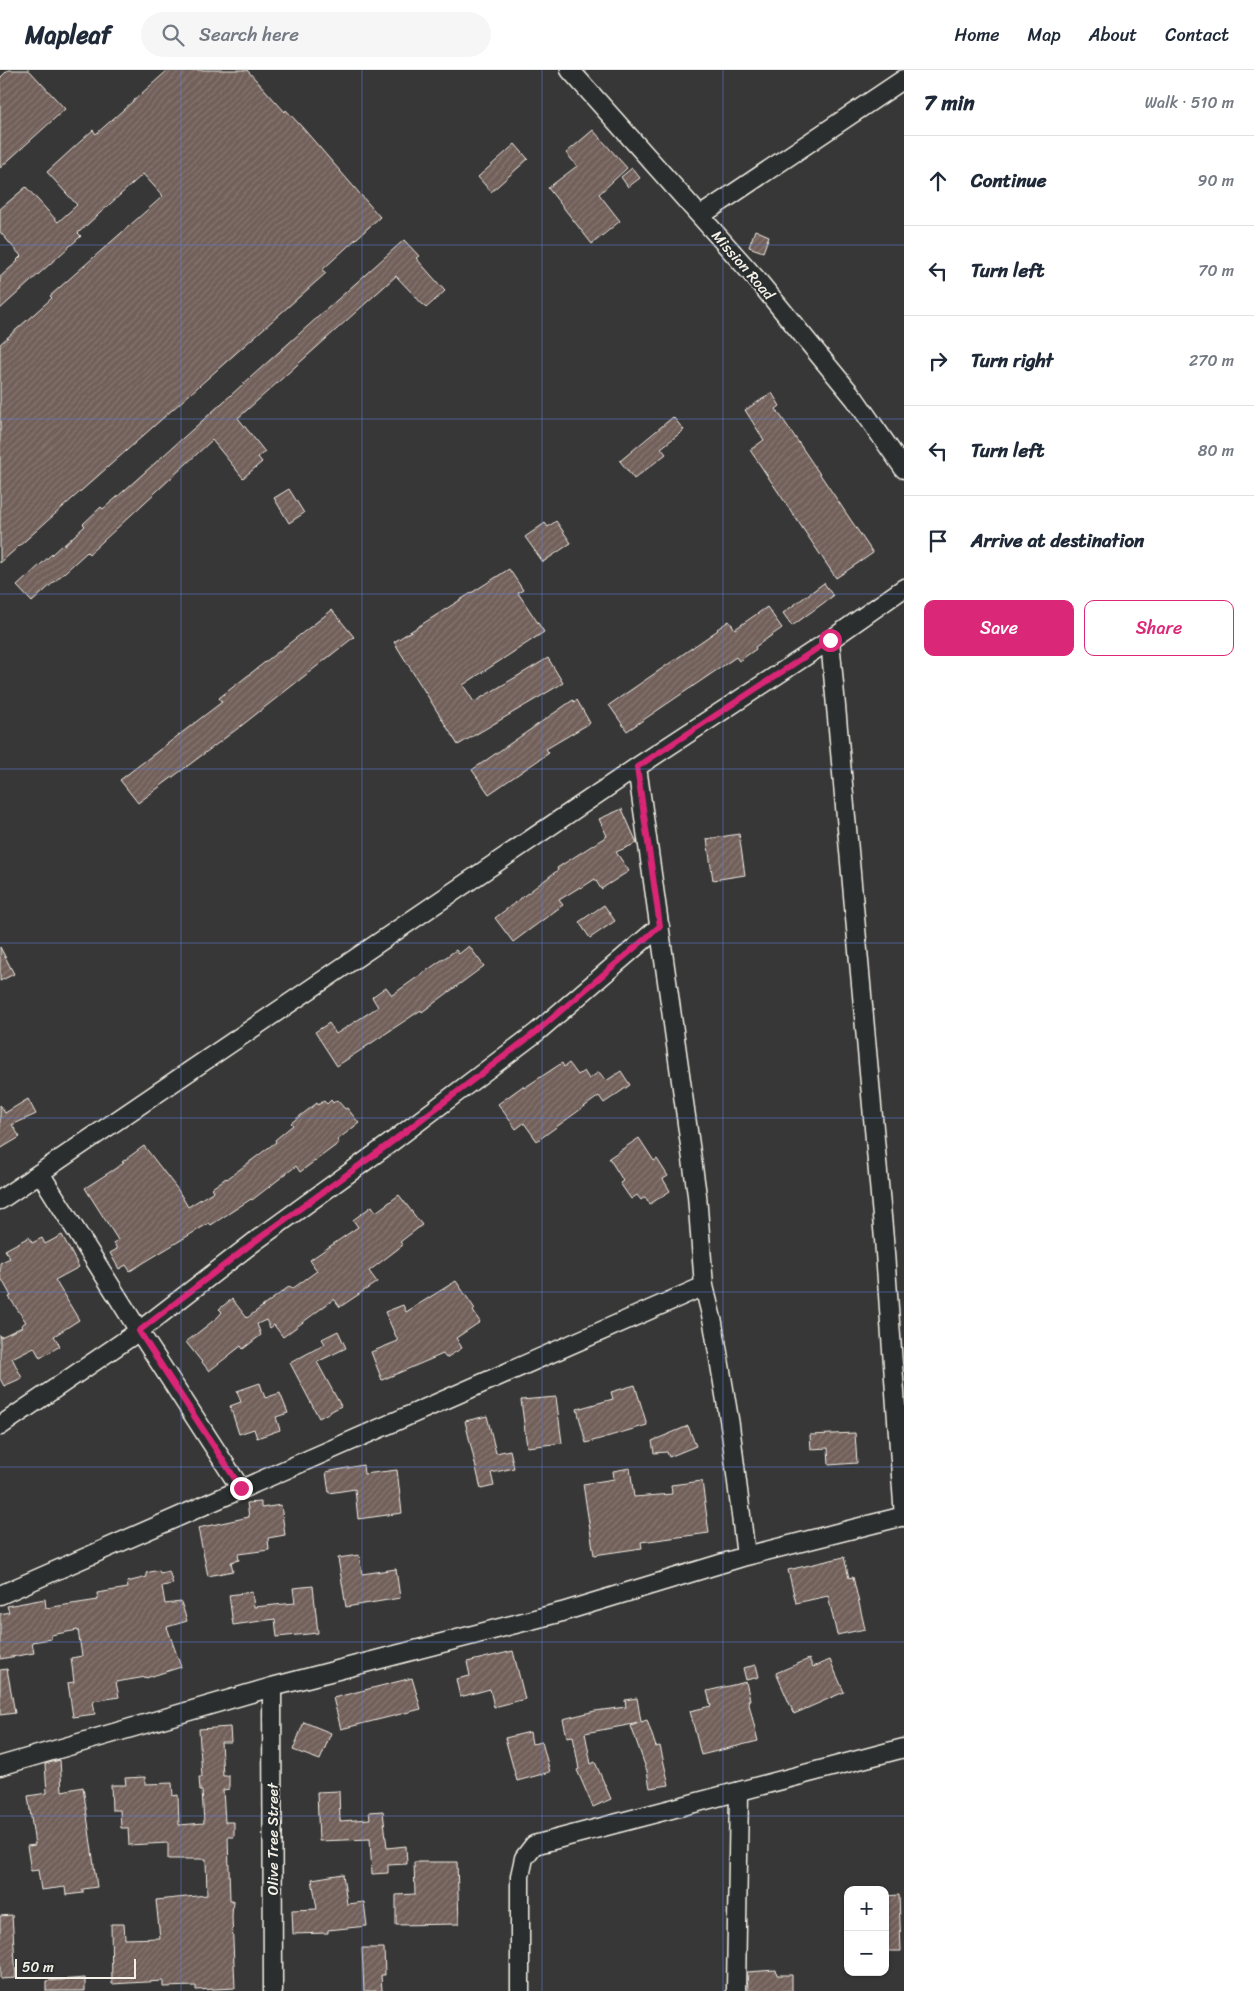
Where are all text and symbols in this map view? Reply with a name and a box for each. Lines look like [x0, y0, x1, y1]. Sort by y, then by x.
search box [141, 12, 491, 57]
text: Mapleaf [25, 14, 111, 56]
text: Search here [199, 18, 299, 51]
text: Home [955, 19, 1000, 51]
text: Map [1028, 19, 1061, 51]
text: About [1089, 19, 1137, 51]
text: Contact [1165, 19, 1229, 51]
icon: search [159, 21, 187, 49]
text: 7 min [924, 84, 975, 122]
text: Walk · 510 m [1145, 88, 1234, 117]
text: Continue [971, 164, 1047, 197]
text: 90 m [1198, 166, 1234, 195]
icon: ahead [924, 167, 952, 195]
street label: Mission Road [705, 224, 782, 307]
text: Turn left [971, 254, 1044, 287]
text: 70 m [1198, 256, 1234, 285]
icon: left [924, 257, 952, 285]
text: Turn right [971, 344, 1053, 377]
text: 270 m [1189, 346, 1234, 375]
icon: right [924, 347, 952, 375]
text: Turn left [971, 434, 1044, 467]
text: 80 m [1198, 436, 1234, 465]
icon: left [924, 437, 952, 465]
text: Arrive at destination [971, 524, 1144, 557]
icon: arrive [924, 527, 952, 555]
button: Save [924, 600, 1074, 656]
button: Share [1084, 600, 1234, 656]
route start [819, 629, 842, 652]
route end [230, 1477, 253, 1500]
street label: Olive Tree Street [260, 1782, 286, 1895]
map controls [844, 1886, 889, 1976]
button: + [844, 1886, 889, 1931]
button: − [844, 1931, 889, 1976]
text: 50 m [22, 1955, 54, 1980]
scale bar [15, 1956, 136, 1979]

